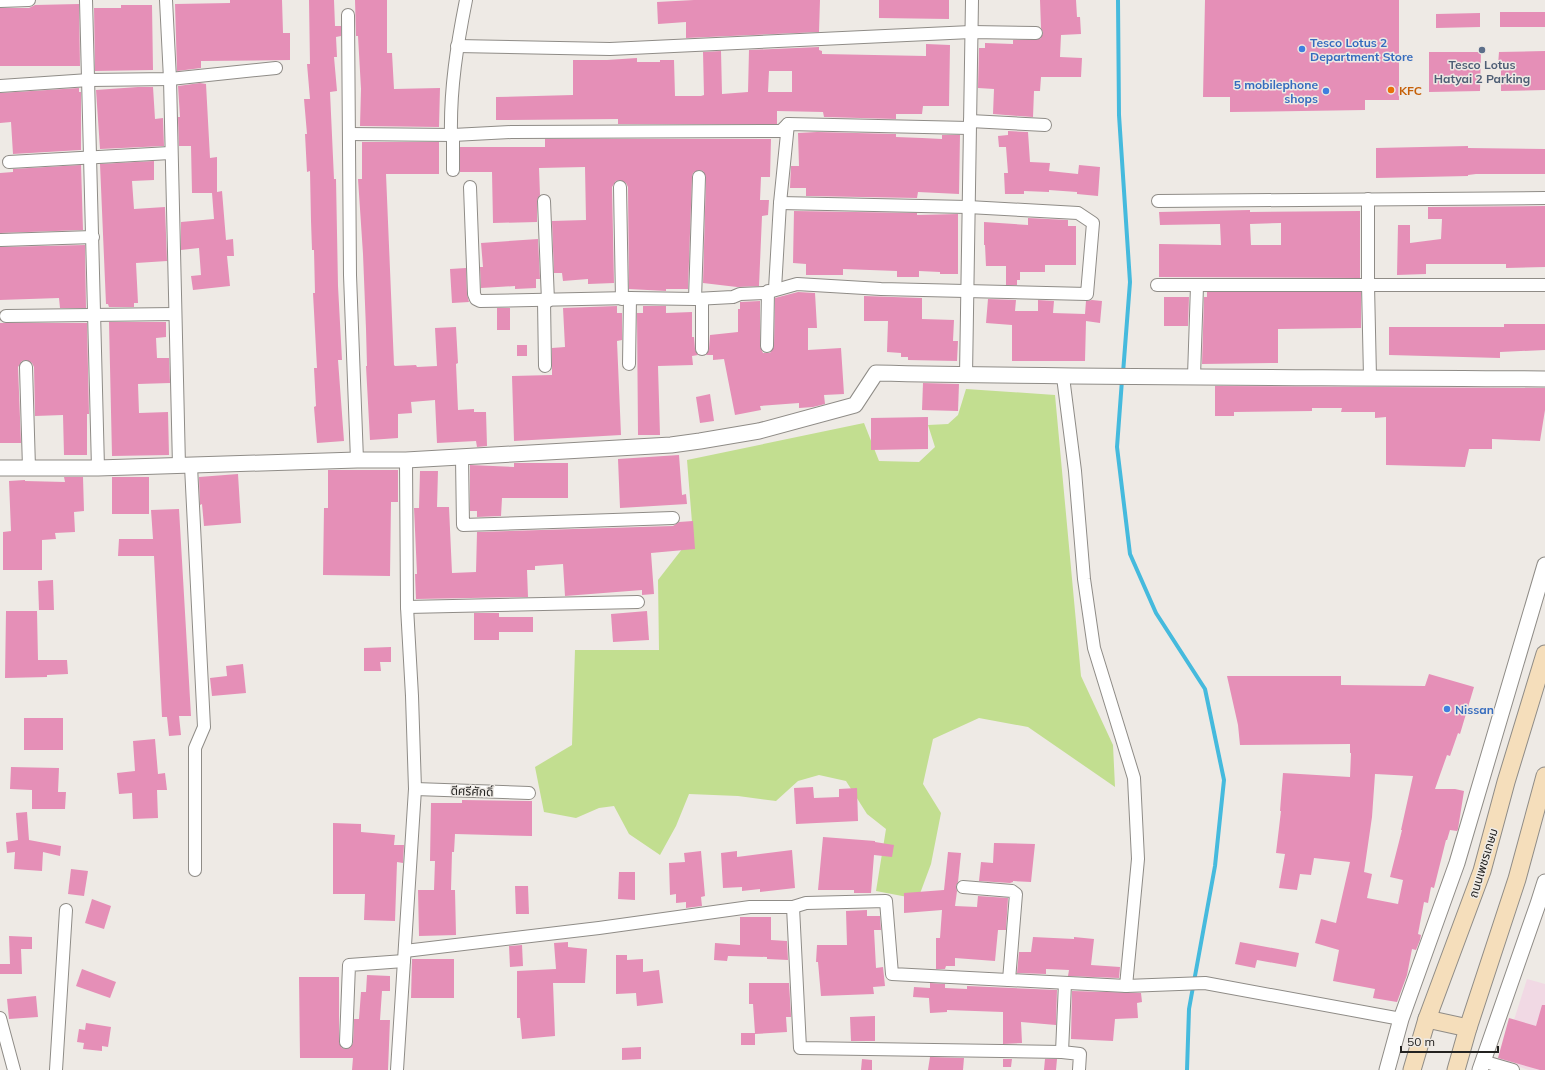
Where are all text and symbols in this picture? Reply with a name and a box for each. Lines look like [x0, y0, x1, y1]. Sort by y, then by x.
place label: Tesco Lotus 2 Department Store [1310, 35, 1414, 64]
marker: Tesco Lotus 2 Department Store [1297, 44, 1307, 54]
marker: Tesco Lotus Hatyai 2 Parking [1477, 45, 1487, 55]
place label: Tesco Lotus Hatyai 2 Parking [1434, 57, 1530, 86]
place label: 5 mobilephone shops [1234, 77, 1318, 106]
place label: KFC [1399, 83, 1422, 98]
marker: KFC [1386, 85, 1396, 95]
marker: 5 mobilephone shops [1321, 86, 1331, 96]
place label: Nissan [1455, 702, 1494, 717]
marker: Nissan [1442, 704, 1452, 714]
street label: ดีศรีศักดิ์ [450, 783, 494, 799]
street label: ถนนเพชรเกษม [1465, 826, 1501, 900]
scale bar [1401, 1028, 1498, 1054]
text: 50 m [1407, 1034, 1435, 1049]

